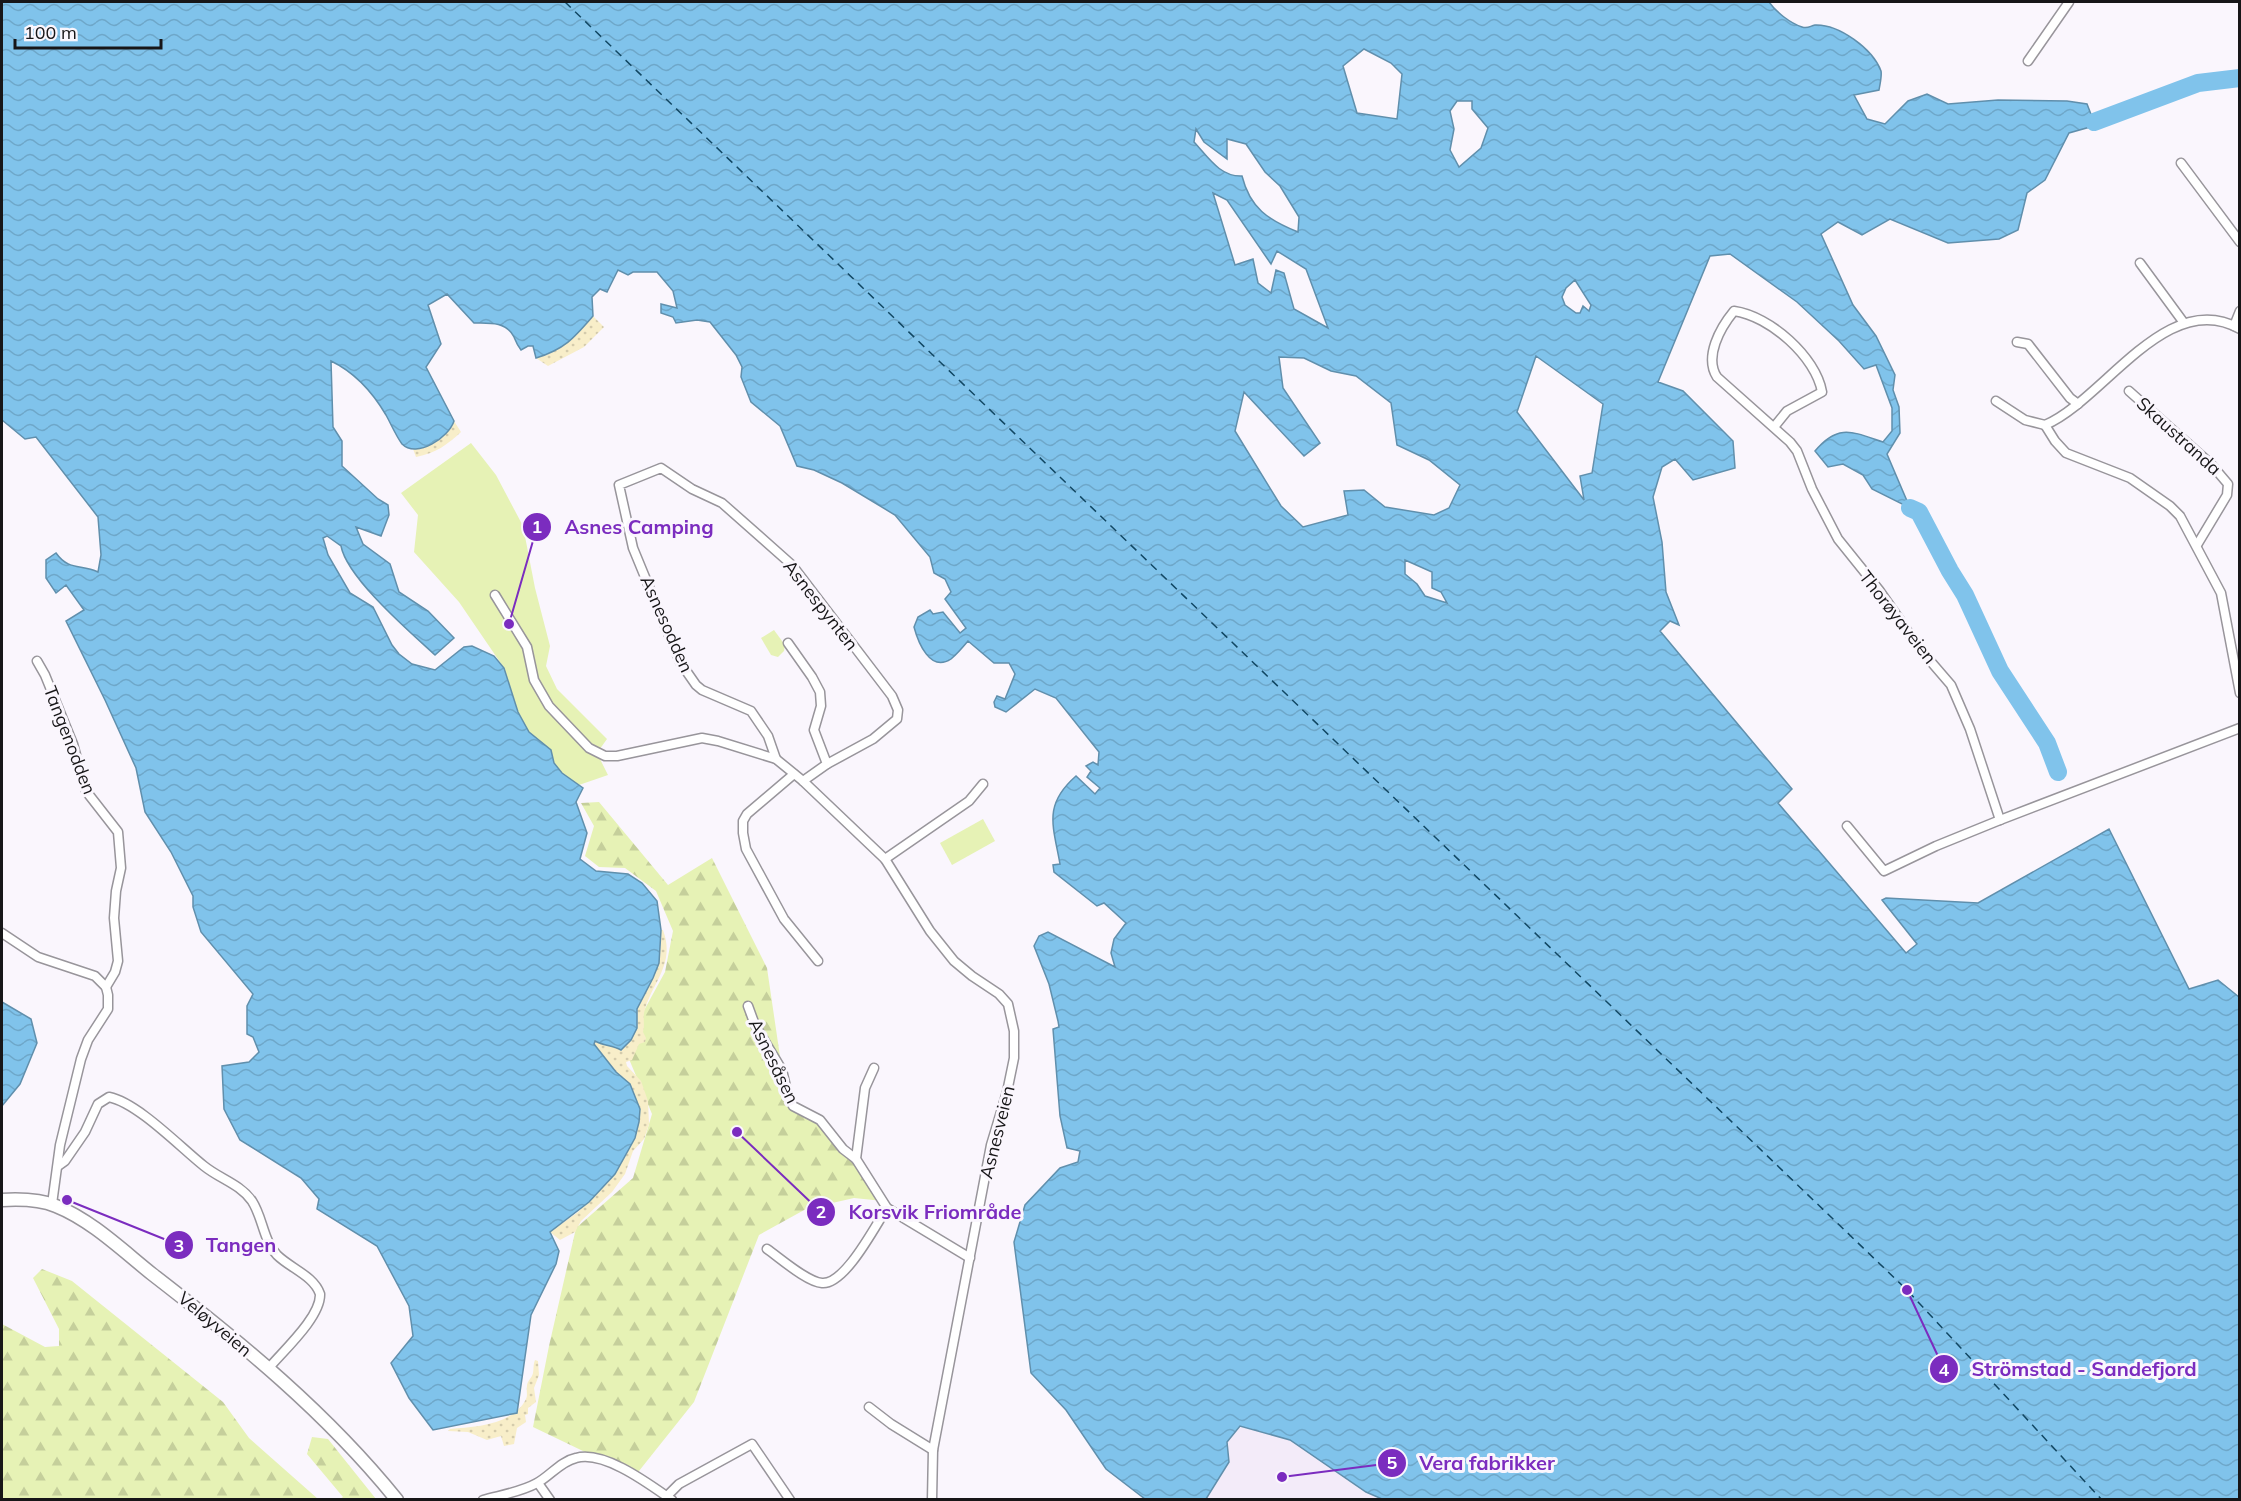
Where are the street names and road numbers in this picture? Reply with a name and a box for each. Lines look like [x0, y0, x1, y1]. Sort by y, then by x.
street label: Skaustranda [2132, 392, 2226, 480]
street label: Asnespynten [778, 555, 864, 655]
street label: Thorøyaveien [1854, 566, 1942, 668]
street label: Asnesodden [635, 572, 699, 676]
street label: Tangenodden [39, 683, 101, 797]
street label: Asnesåsen [744, 1015, 804, 1107]
street label: Asnesveien [974, 1083, 1020, 1181]
street label: Veløyveien [173, 1286, 257, 1362]

